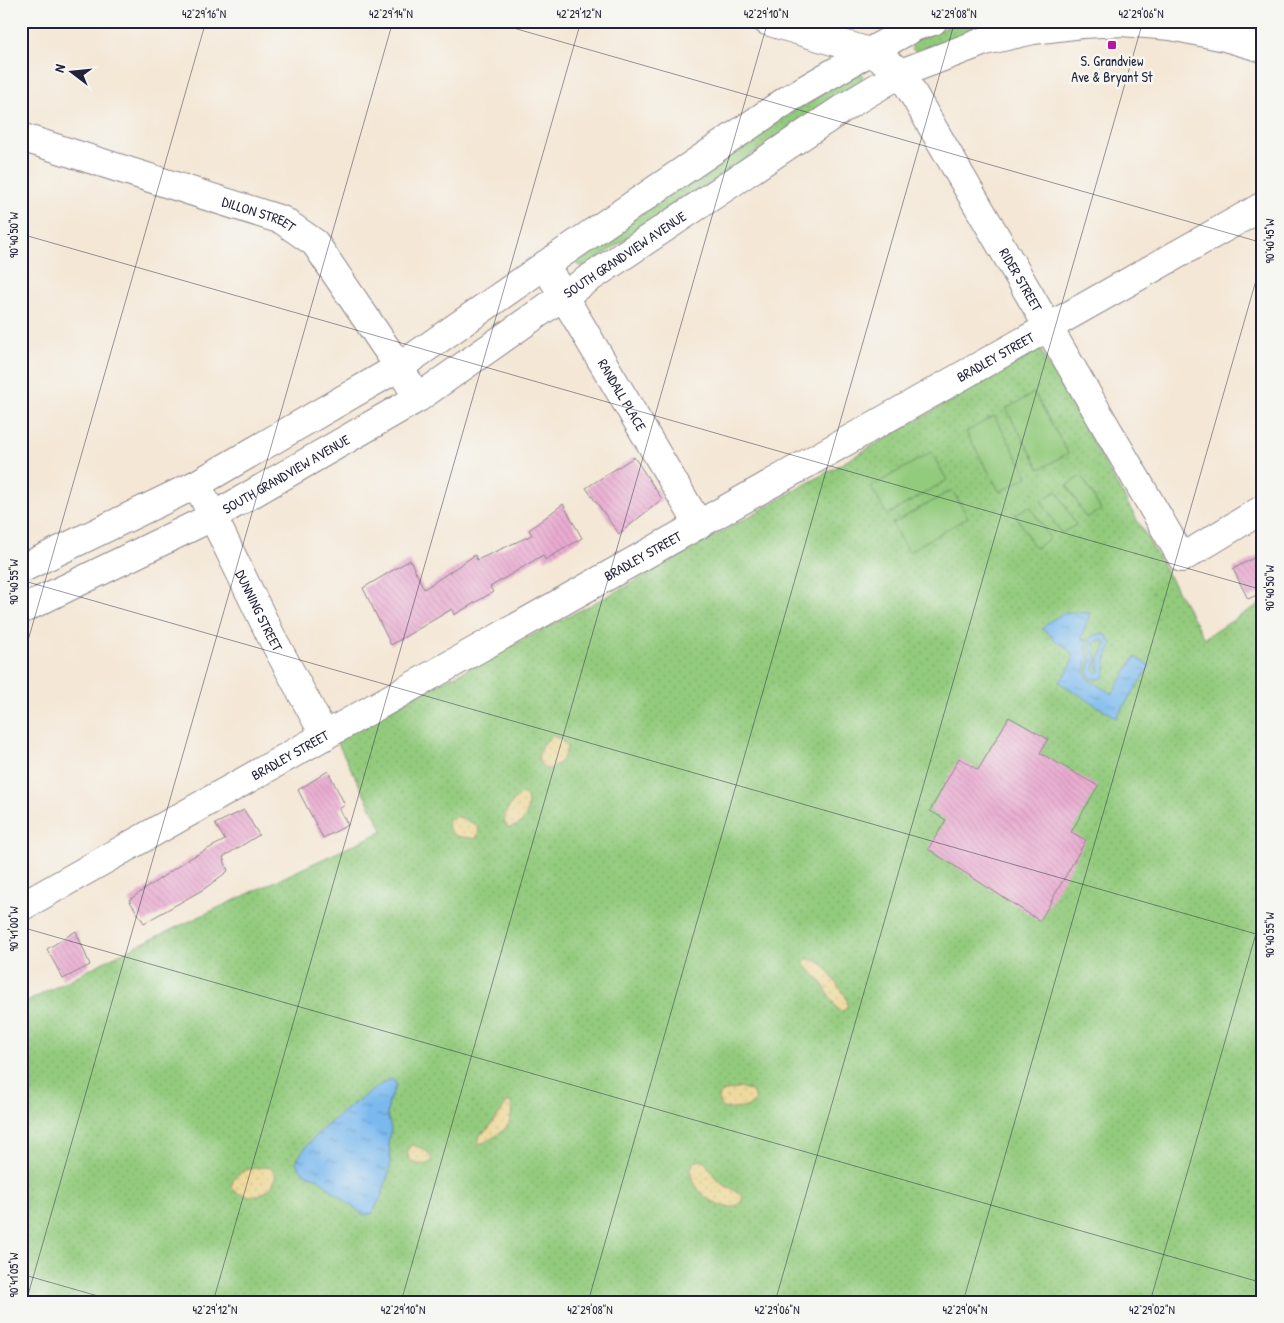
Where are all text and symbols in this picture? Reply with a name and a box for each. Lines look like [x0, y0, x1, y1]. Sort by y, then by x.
text: 42°29'16"N [182, 5, 226, 22]
text: 42°29'14"N [369, 5, 413, 22]
text: 42°29'12"N [557, 5, 601, 22]
text: 42°29'10"N [744, 5, 788, 22]
text: 42°29'08"N [931, 5, 977, 22]
text: 42°29'06"N [1118, 5, 1164, 22]
marker: S. Grandview Ave & Bryant St [1106, 39, 1118, 51]
north arrow [48, 48, 98, 98]
place label: S. Grandview Ave & Bryant St [1071, 51, 1153, 87]
text: N [49, 62, 69, 74]
street label: DILLON STREET [220, 192, 300, 236]
street label: SOUTH GRANDVIEW AVENUE [559, 206, 690, 302]
text: 90°40'50"W [5, 211, 22, 258]
text: 90°40'45"W [1261, 218, 1278, 264]
street label: RIDER STREET [995, 244, 1047, 315]
street label: BRADLEY STREET [953, 327, 1038, 386]
street label: RANDALL PLACE [594, 355, 651, 434]
street label: SOUTH GRANDVIEW AVENUE [219, 430, 353, 518]
street label: BRADLEY STREET [600, 526, 685, 585]
text: 90°40'55"W [5, 559, 22, 605]
text: 90°40'50"W [1261, 564, 1278, 611]
street label: DUNNING STREET [231, 567, 288, 655]
street label: BRADLEY STREET [248, 725, 332, 784]
text: 90°41'00"W [5, 906, 22, 952]
text: 90°40'55"W [1261, 912, 1278, 958]
text: 90°41'05"W [5, 1252, 22, 1297]
text: 42°29'12"N [193, 1301, 237, 1318]
text: 42°29'10"N [381, 1301, 425, 1318]
text: 42°29'08"N [567, 1301, 613, 1318]
text: 42°29'06"N [754, 1301, 800, 1318]
text: 42°29'04"N [943, 1301, 987, 1318]
text: 42°29'02"N [1129, 1301, 1175, 1318]

